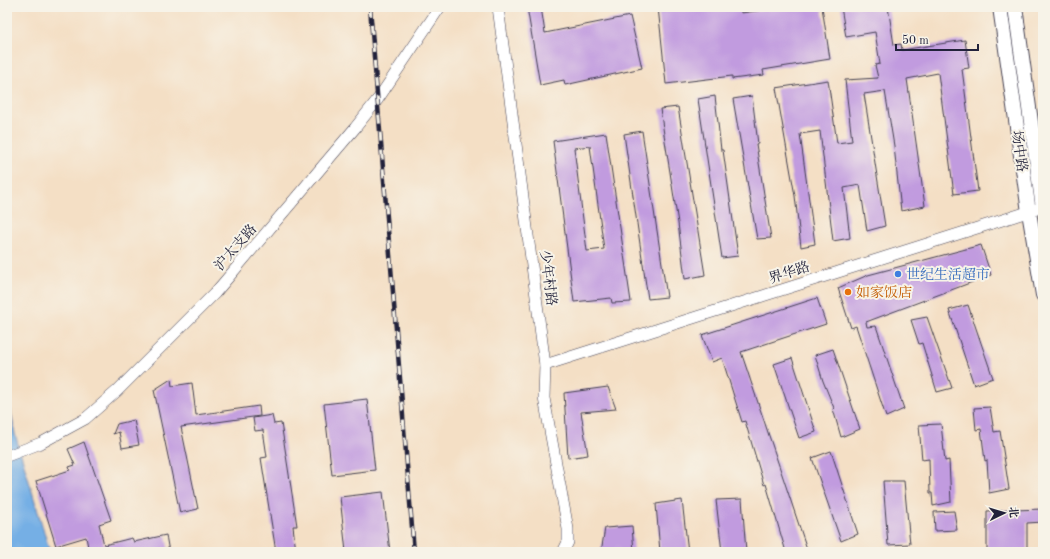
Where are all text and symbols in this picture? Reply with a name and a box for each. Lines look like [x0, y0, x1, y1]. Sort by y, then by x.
scale bar [896, 26, 978, 52]
text: 50 m [902, 34, 929, 47]
street label: 场中路 [1009, 129, 1030, 173]
street label: 沪太支路 [211, 221, 259, 273]
street label: 少年村路 [538, 249, 559, 307]
street label: 界华路 [767, 259, 811, 286]
place label: 世纪生活超市 [906, 267, 990, 282]
marker: 世纪生活超市 [893, 269, 903, 279]
place label: 如家饭店 [856, 285, 912, 300]
marker: 如家饭店 [843, 287, 853, 297]
north arrow [984, 493, 1024, 533]
text: 北 [1007, 506, 1019, 518]

